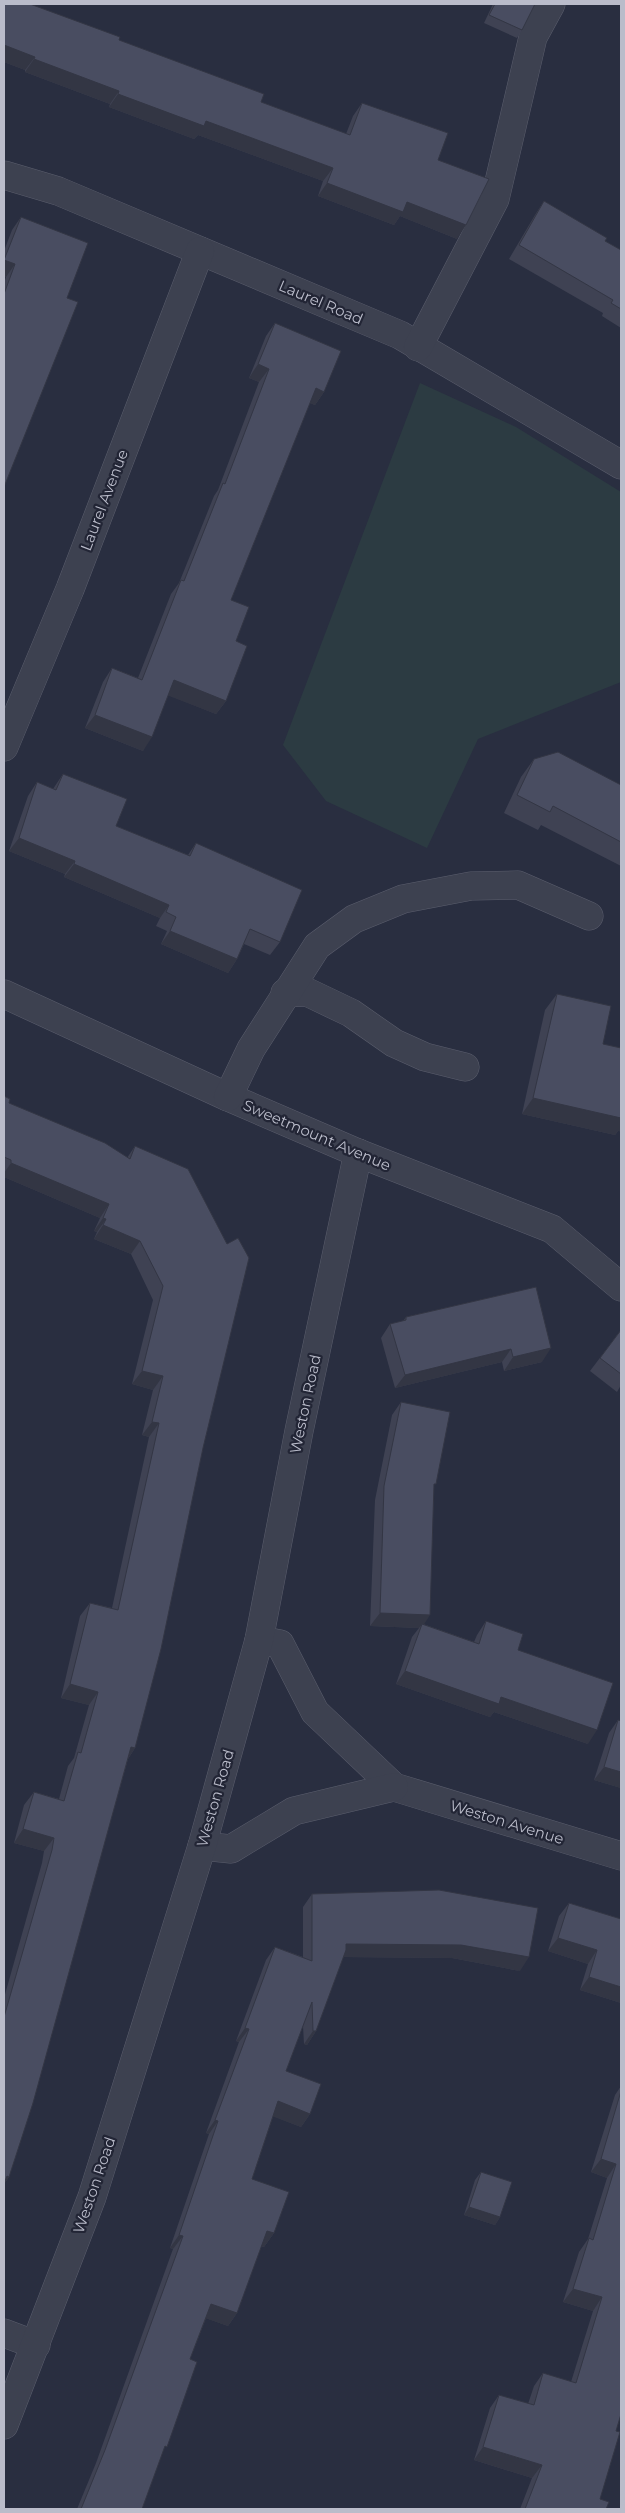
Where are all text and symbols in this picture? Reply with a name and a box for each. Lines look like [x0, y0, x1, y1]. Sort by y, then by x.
street label: Laurel Road [276, 276, 366, 328]
street label: Laurel Avenue [76, 447, 132, 553]
street label: Sweetmount Avenue [240, 1095, 394, 1175]
street label: Weston Road [285, 1353, 325, 1455]
street label: Weston Road [192, 1747, 238, 1849]
street label: Weston Avenue [448, 1796, 566, 1848]
street label: Weston Road [69, 2134, 119, 2236]

